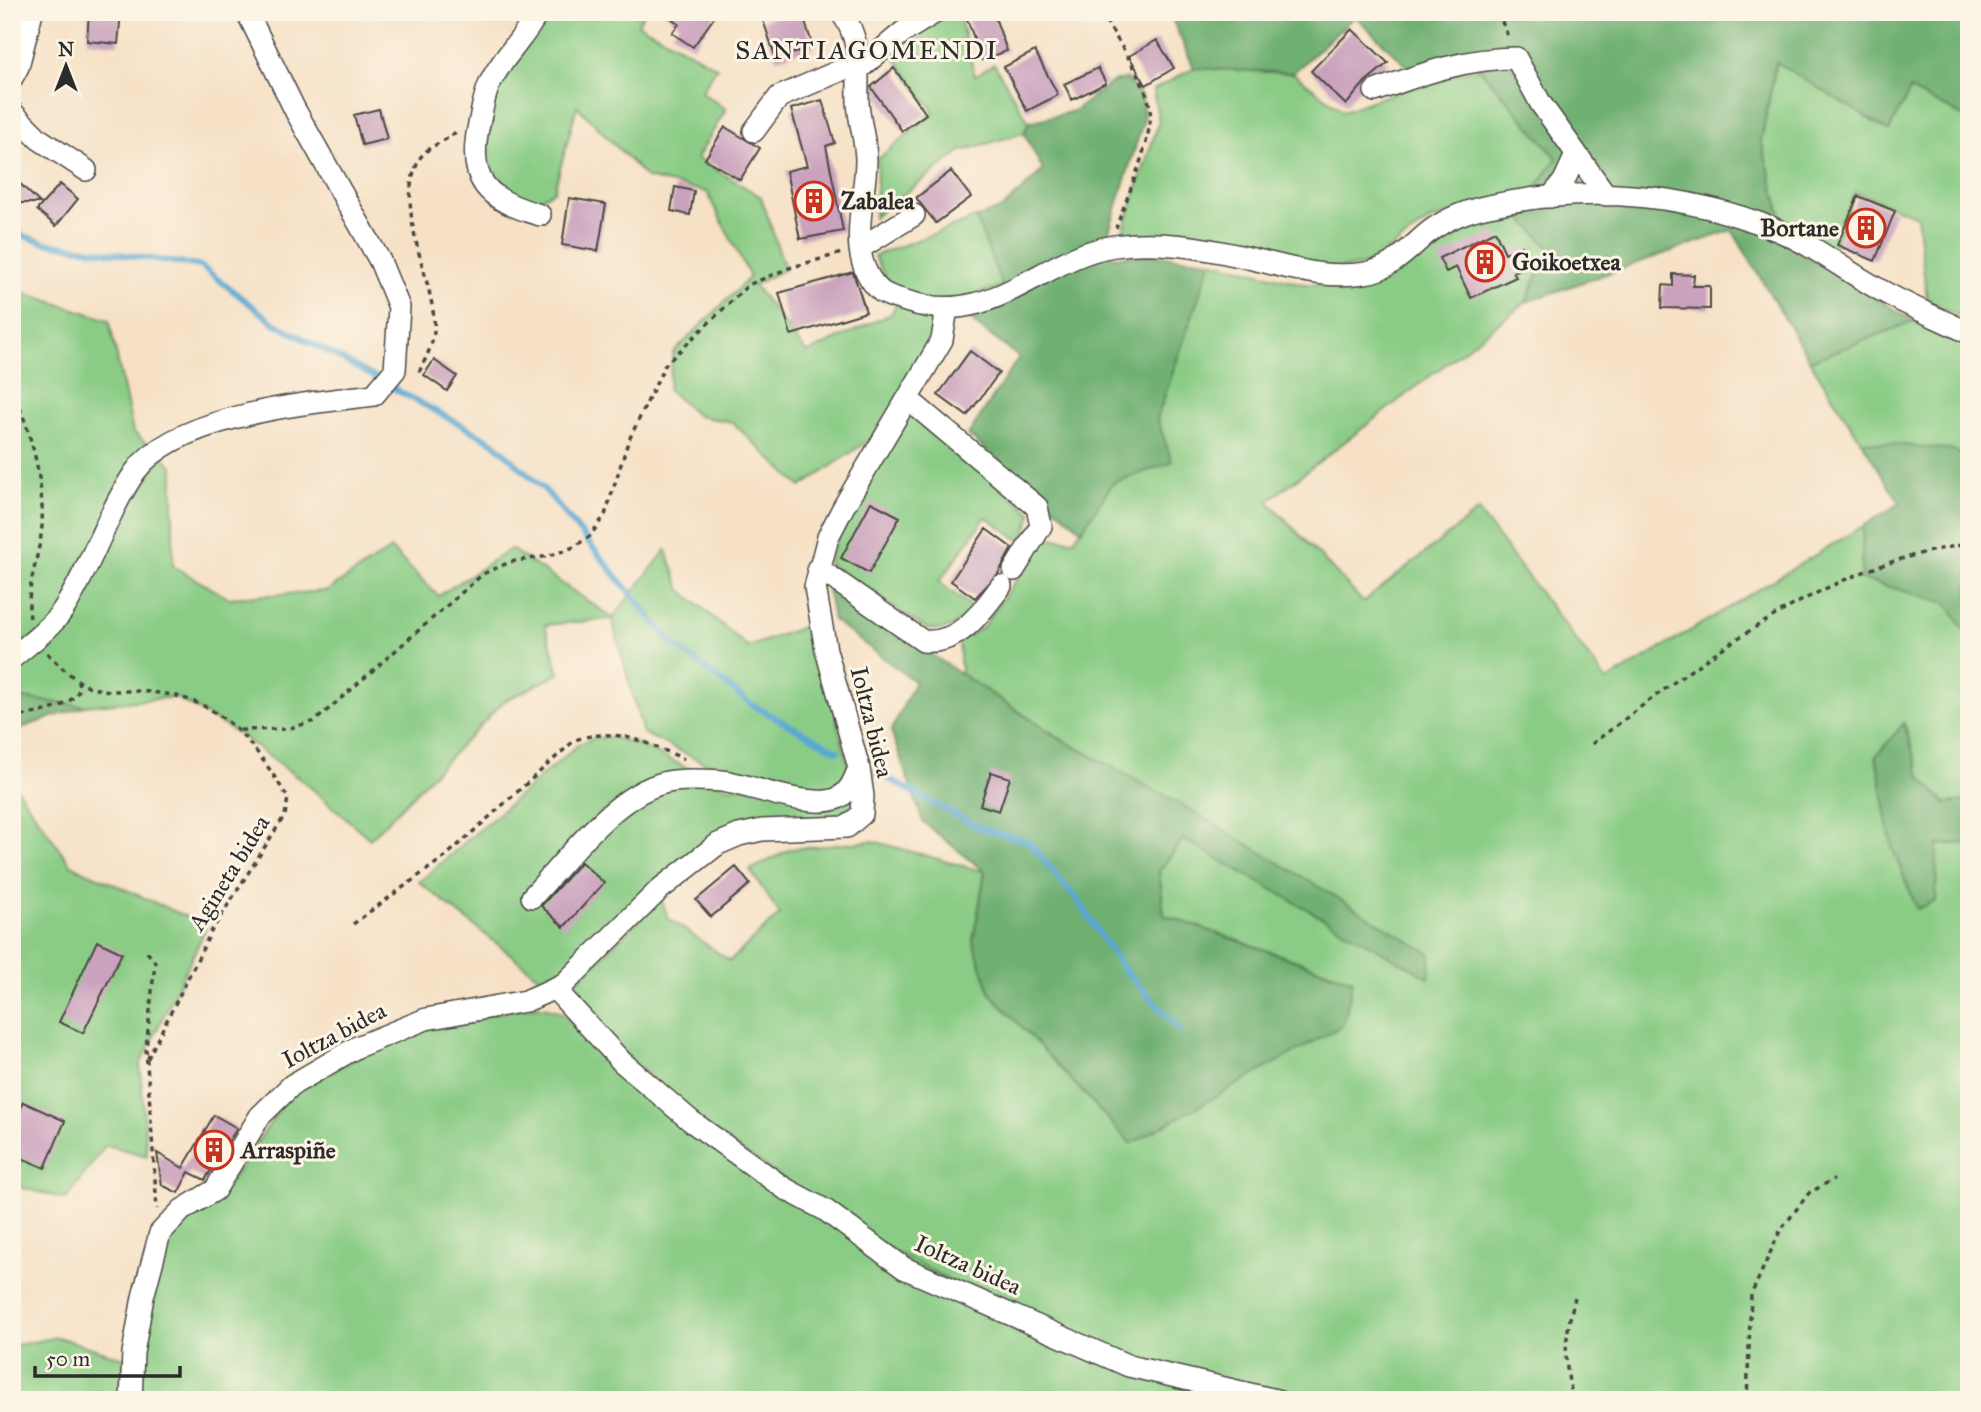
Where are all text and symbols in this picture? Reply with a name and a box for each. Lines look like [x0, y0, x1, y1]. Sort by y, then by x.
north arrow [32, 32, 102, 102]
district label: SANTIAGOMENDI [735, 34, 999, 66]
text: N [58, 38, 74, 61]
building icon: Zabalea [793, 180, 835, 222]
place label: Zabalea [841, 186, 915, 216]
building icon: Bortane [1845, 207, 1887, 249]
place label: Bortane [1760, 213, 1839, 243]
building icon: Goikoetxea [1464, 241, 1506, 283]
place label: Goikoetxea [1512, 247, 1621, 277]
street label: Ioltza bidea [844, 663, 900, 782]
street label: Agineta bidea [181, 809, 277, 937]
street label: Ioltza bidea [277, 995, 392, 1075]
building icon: Arraspiñe [193, 1129, 235, 1171]
place label: Arraspiñe [239, 1135, 336, 1165]
street label: Ioltza bidea [910, 1228, 1027, 1302]
scale bar [35, 1335, 180, 1379]
text: 50 m [46, 1346, 91, 1372]

